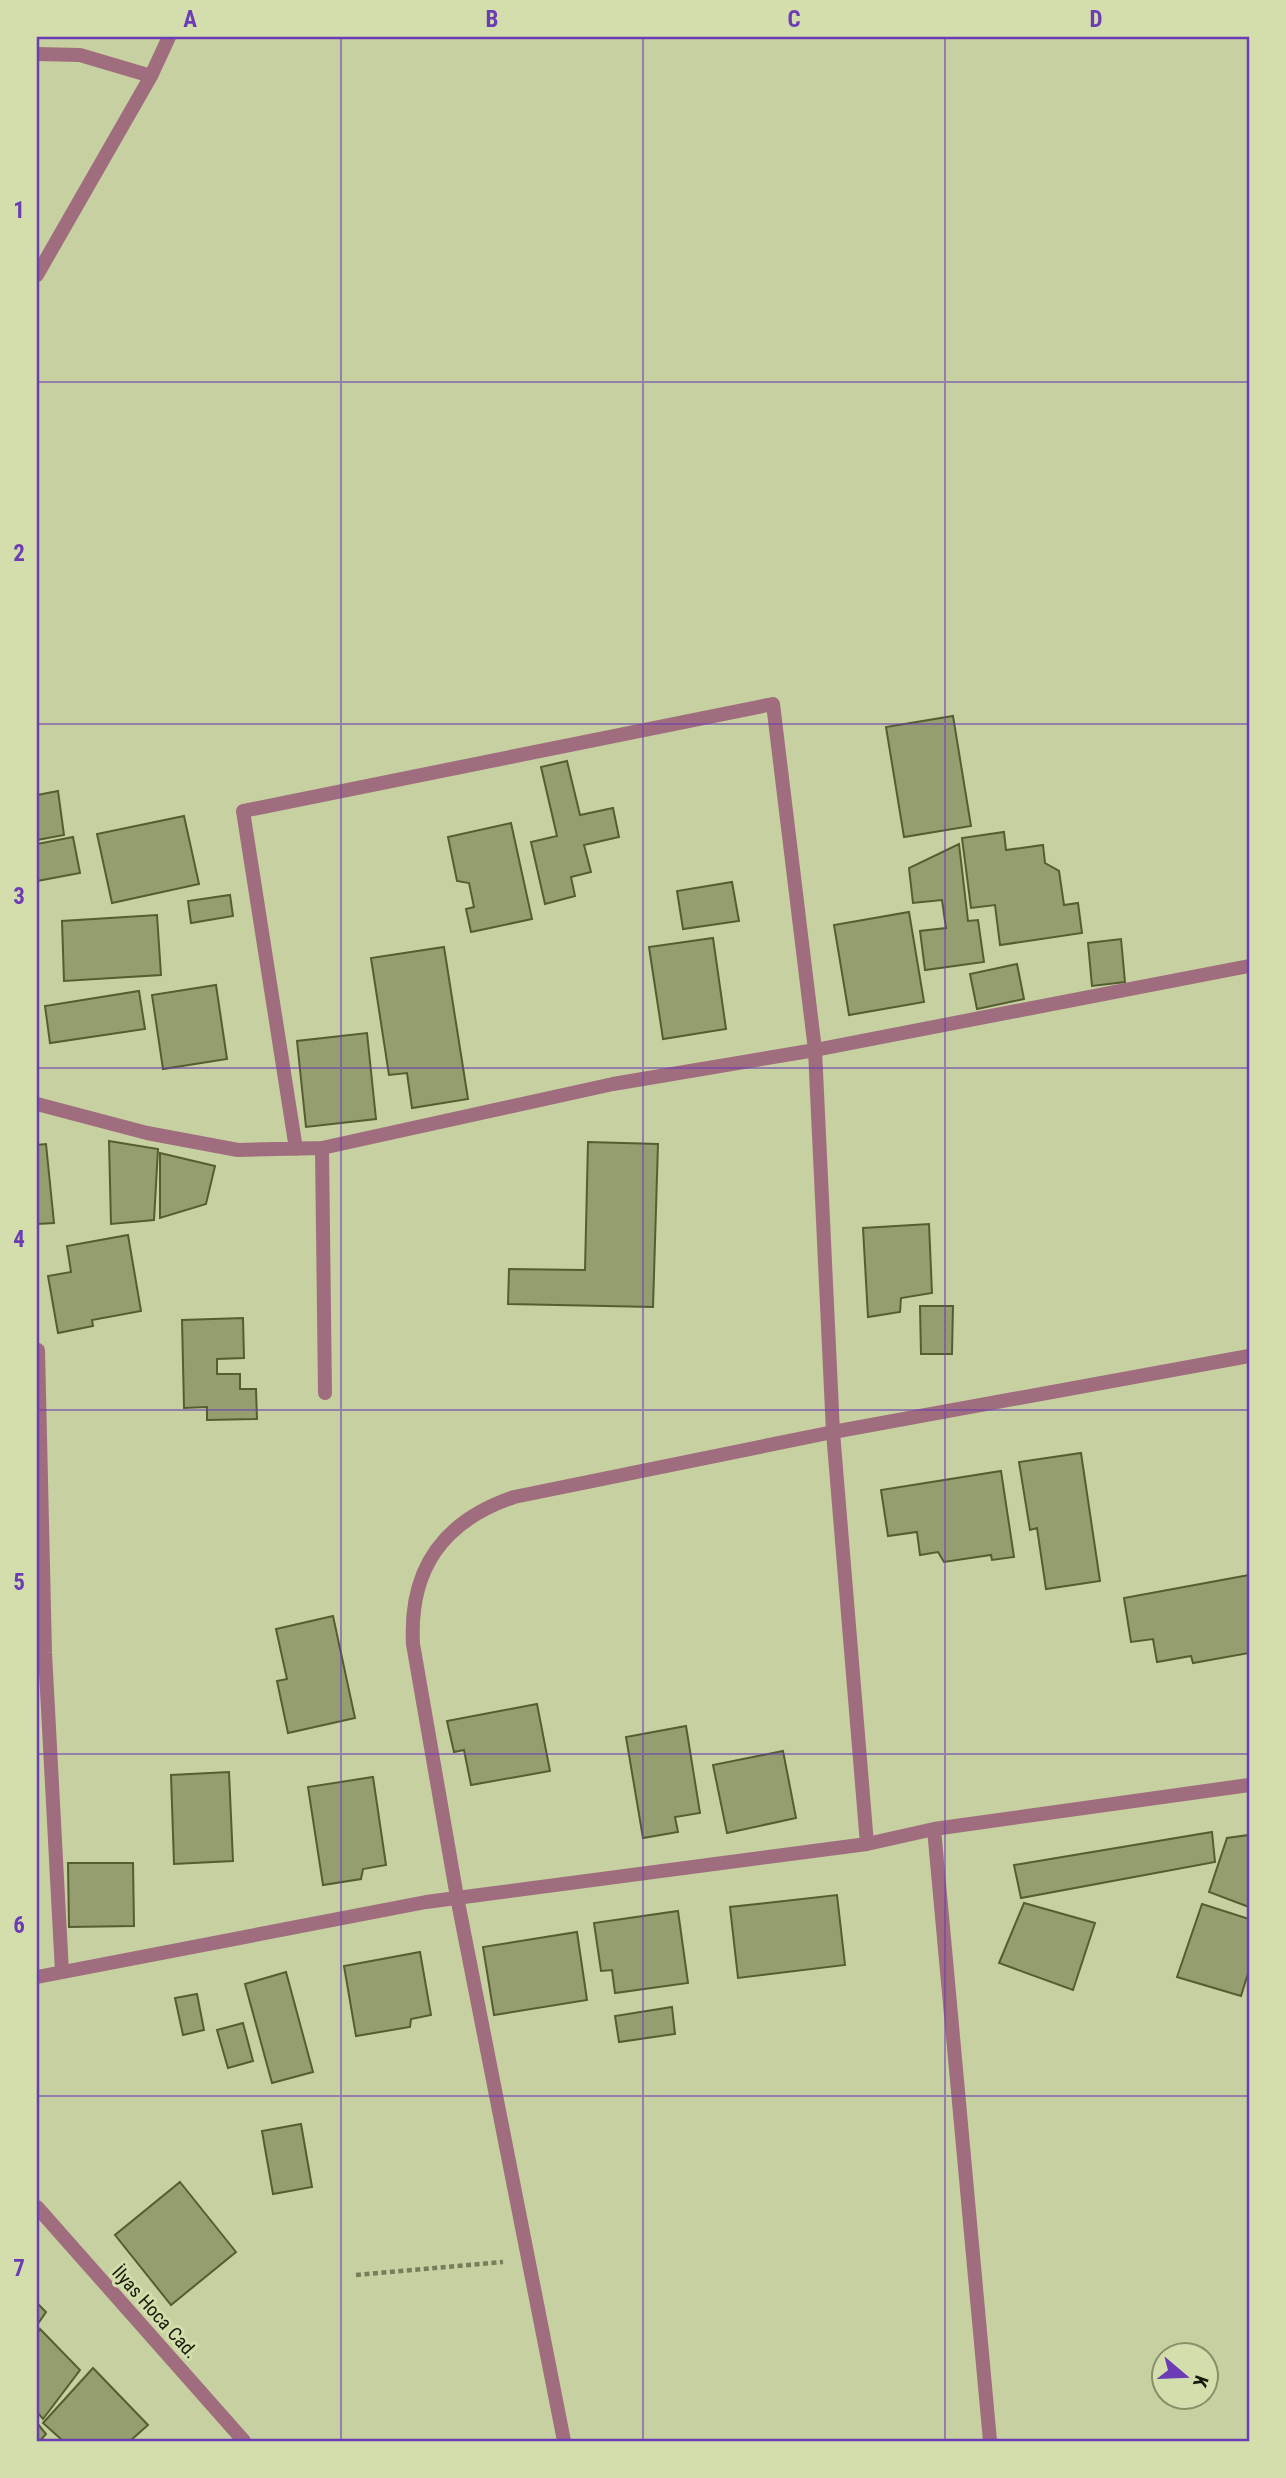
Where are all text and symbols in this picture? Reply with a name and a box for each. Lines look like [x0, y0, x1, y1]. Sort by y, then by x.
text: A [183, 6, 197, 33]
text: B [486, 6, 498, 33]
text: C [787, 6, 801, 33]
text: D [1090, 6, 1103, 33]
text: 1 [13, 197, 25, 224]
text: 2 [13, 540, 25, 567]
text: 3 [13, 883, 25, 910]
text: 4 [13, 1226, 25, 1253]
text: 5 [13, 1569, 25, 1596]
text: 6 [13, 1912, 25, 1939]
text: 7 [13, 2255, 25, 2282]
street label: İlyas Hoca Cad. [107, 2261, 203, 2363]
north arrow [1150, 2342, 1220, 2412]
text: K [1188, 2373, 1213, 2391]

